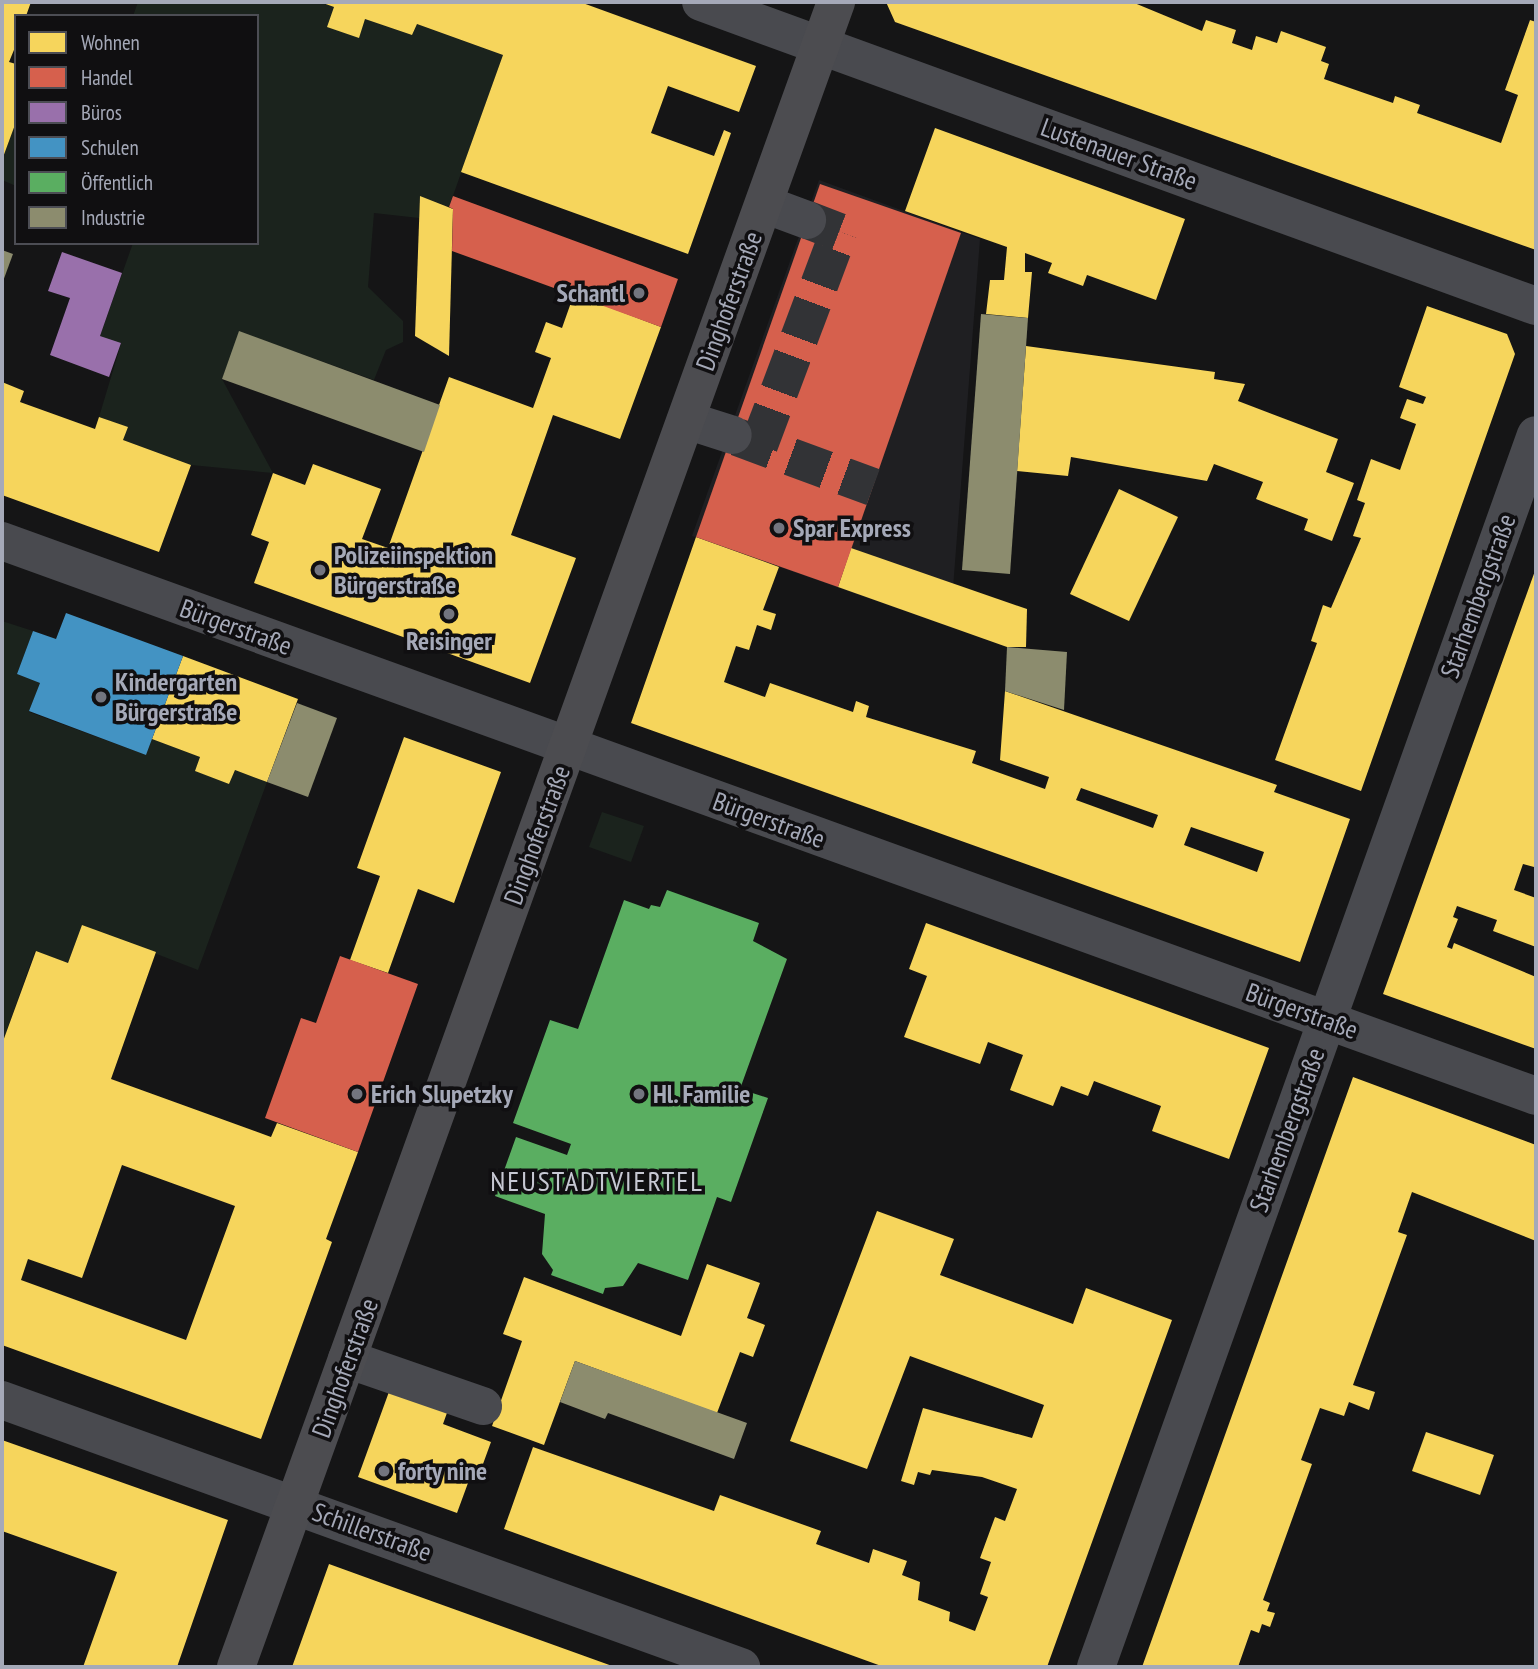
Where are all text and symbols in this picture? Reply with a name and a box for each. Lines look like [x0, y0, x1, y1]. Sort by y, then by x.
legend [14, 14, 259, 245]
text: Wohnen [81, 29, 140, 56]
text: Handel [81, 64, 133, 91]
text: Büros [81, 99, 122, 126]
street label: Lustenauer Straße [1037, 111, 1201, 197]
text: Schulen [81, 134, 139, 161]
text: Öffentlich [81, 169, 153, 196]
text: Industrie [81, 204, 145, 231]
street label: Dinghoferstraße [689, 227, 769, 375]
place label: Schantl [557, 277, 625, 309]
marker: Schantl [631, 285, 647, 301]
street label: Starhembergstraße [1434, 510, 1522, 682]
place label: Spar Express [793, 512, 911, 544]
marker: Spar Express [771, 520, 787, 536]
place label: Polizeiinspektion Bürgerstraße [334, 539, 493, 600]
marker: Polizeiinspektion Bürgerstraße [312, 562, 328, 578]
street label: Bürgerstraße [176, 592, 296, 662]
marker: Reisinger [441, 606, 457, 622]
place label: Reisinger [406, 625, 492, 657]
place label: Kindergarten Bürgerstraße [115, 666, 237, 728]
marker: Kindergarten Bürgerstraße [93, 689, 109, 705]
street label: Dinghoferstraße [497, 761, 577, 909]
street label: Bürgerstraße [709, 785, 829, 855]
street label: Bürgerstraße [1242, 976, 1362, 1046]
street label: Starhembergstraße [1243, 1044, 1331, 1216]
place label: Erich Slupetzky [371, 1078, 513, 1110]
place label: Hl. Familie [653, 1078, 752, 1110]
marker: Erich Slupetzky [349, 1086, 365, 1102]
marker: Hl. Familie [631, 1086, 647, 1102]
district label: NEUSTADTVIERTEL [492, 1164, 702, 1198]
street label: Dinghoferstraße [305, 1294, 385, 1442]
place label: forty nine [398, 1455, 488, 1487]
marker: forty nine [376, 1463, 392, 1479]
street label: Schillerstraße [308, 1496, 436, 1568]

